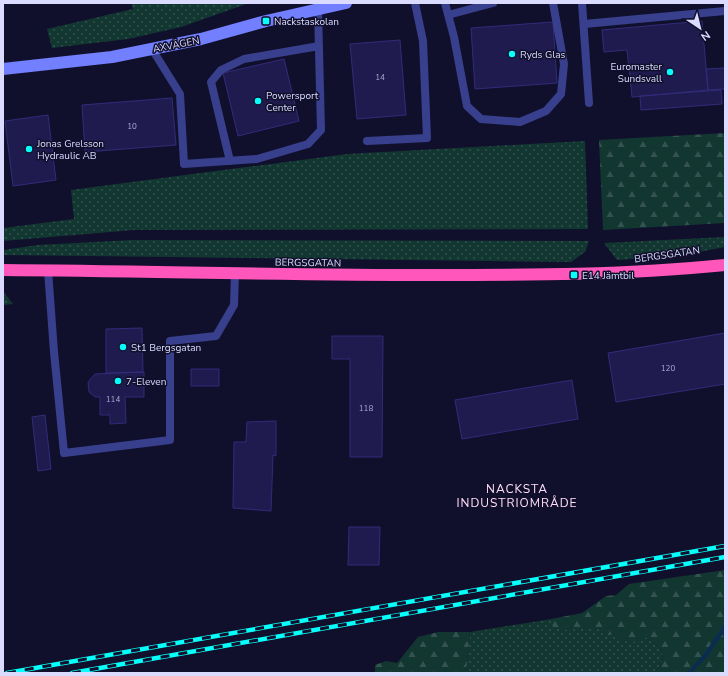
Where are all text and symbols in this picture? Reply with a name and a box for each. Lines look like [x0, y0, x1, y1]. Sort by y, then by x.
north arrow [680, 8, 720, 48]
place label: Nackstaskolan [274, 15, 339, 29]
marker: Nackstaskolan [261, 16, 271, 26]
text: N [698, 27, 713, 44]
street label: AXVÄGEN [152, 34, 201, 56]
place label: Ryds Glas [520, 48, 565, 62]
marker: Ryds Glas [507, 49, 517, 59]
place label: Euromaster Sundsvall [611, 60, 662, 86]
marker: Euromaster Sundsvall [665, 67, 675, 77]
house number: 14 [375, 72, 385, 83]
place label: Powersport Center [266, 89, 319, 115]
marker: Powersport Center [253, 96, 263, 106]
house number: 10 [127, 121, 137, 132]
place label: Jonas Grelsson Hydraulic AB [36, 137, 104, 163]
marker: Jonas Grelsson Hydraulic AB [24, 144, 34, 154]
street label: BERGSGATAN [633, 243, 701, 267]
street label: BERGSGATAN [275, 255, 341, 271]
place label: E14 Jämtbil [582, 269, 634, 283]
marker: E14 Jämtbil [569, 270, 579, 280]
place label: St1 Bergsgatan [131, 341, 201, 355]
marker: St1 Bergsgatan [118, 342, 128, 352]
house number: 120 [661, 363, 675, 374]
place label: 7-Eleven [126, 375, 166, 389]
marker: 7-Eleven [113, 376, 123, 386]
house number: 114 [106, 394, 120, 405]
house number: 118 [359, 403, 373, 414]
district label: NACKSTA INDUSTRIOMRÅDE [456, 481, 578, 511]

